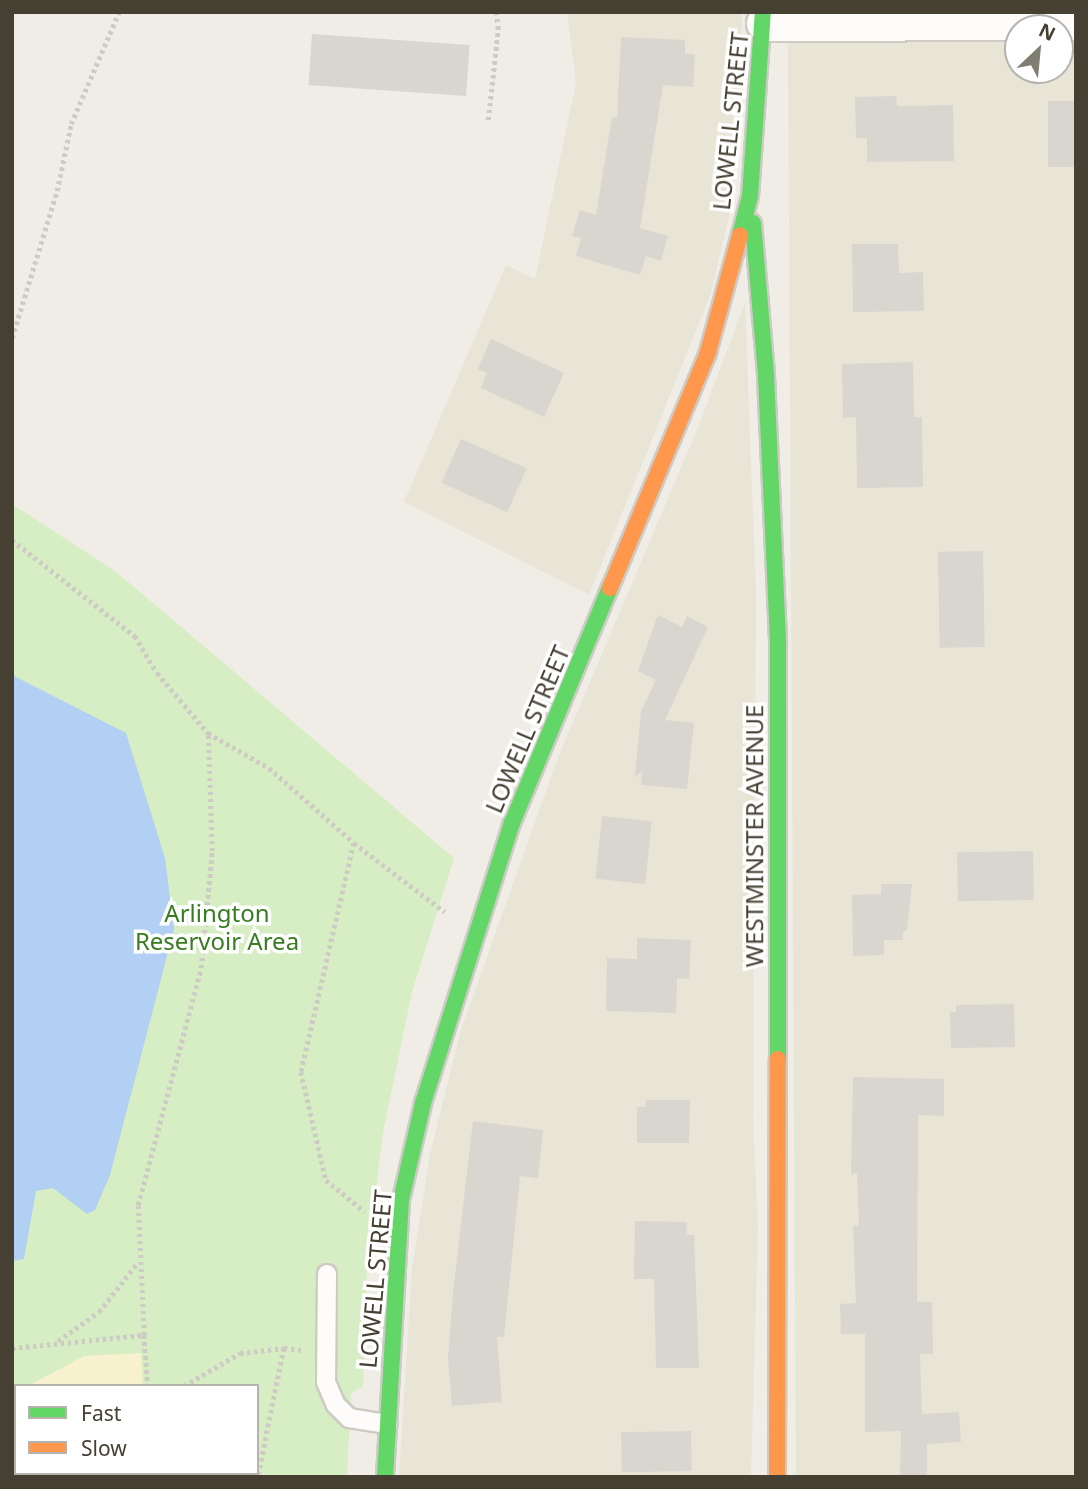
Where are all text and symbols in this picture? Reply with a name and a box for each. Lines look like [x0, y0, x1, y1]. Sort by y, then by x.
north arrow [1004, 14, 1074, 84]
text: N [1035, 17, 1060, 47]
street label: LOWELL STREET [706, 30, 754, 212]
street label: LOWELL STREET [479, 641, 575, 817]
street label: WESTMINSTER AVENUE [740, 705, 768, 967]
park label: Arlington Reservoir Area [135, 899, 299, 955]
street label: LOWELL STREET [353, 1189, 397, 1369]
legend [14, 1384, 259, 1475]
text: Fast [81, 1399, 121, 1427]
text: Slow [81, 1434, 127, 1462]

